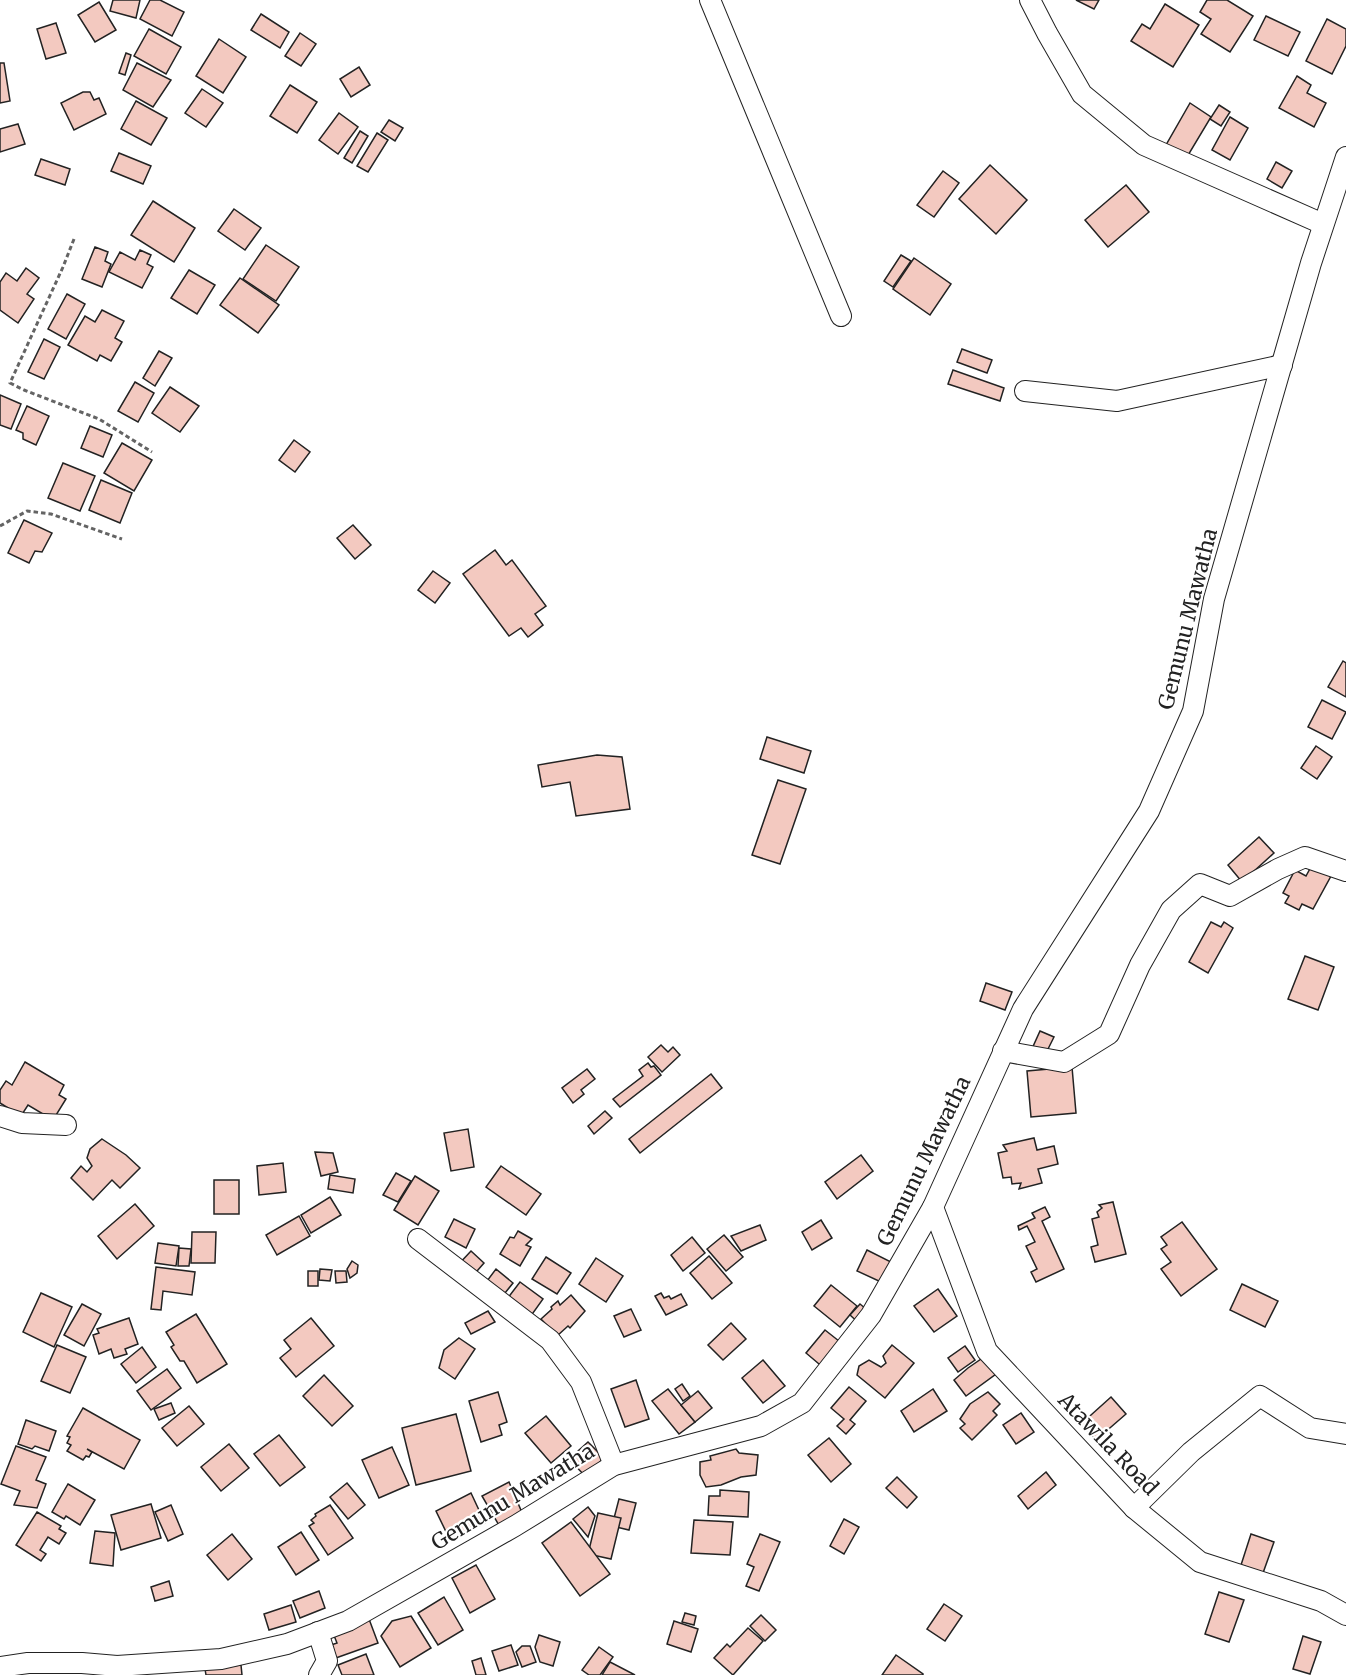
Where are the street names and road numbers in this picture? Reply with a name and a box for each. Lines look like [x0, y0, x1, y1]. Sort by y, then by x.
street label: Gemunu Mawatha [1152, 525, 1223, 712]
street label: Gemunu Mawatha [871, 1071, 976, 1250]
street label: Atawila Road [1052, 1386, 1164, 1501]
street label: Gemunu Mawatha [426, 1437, 599, 1556]

